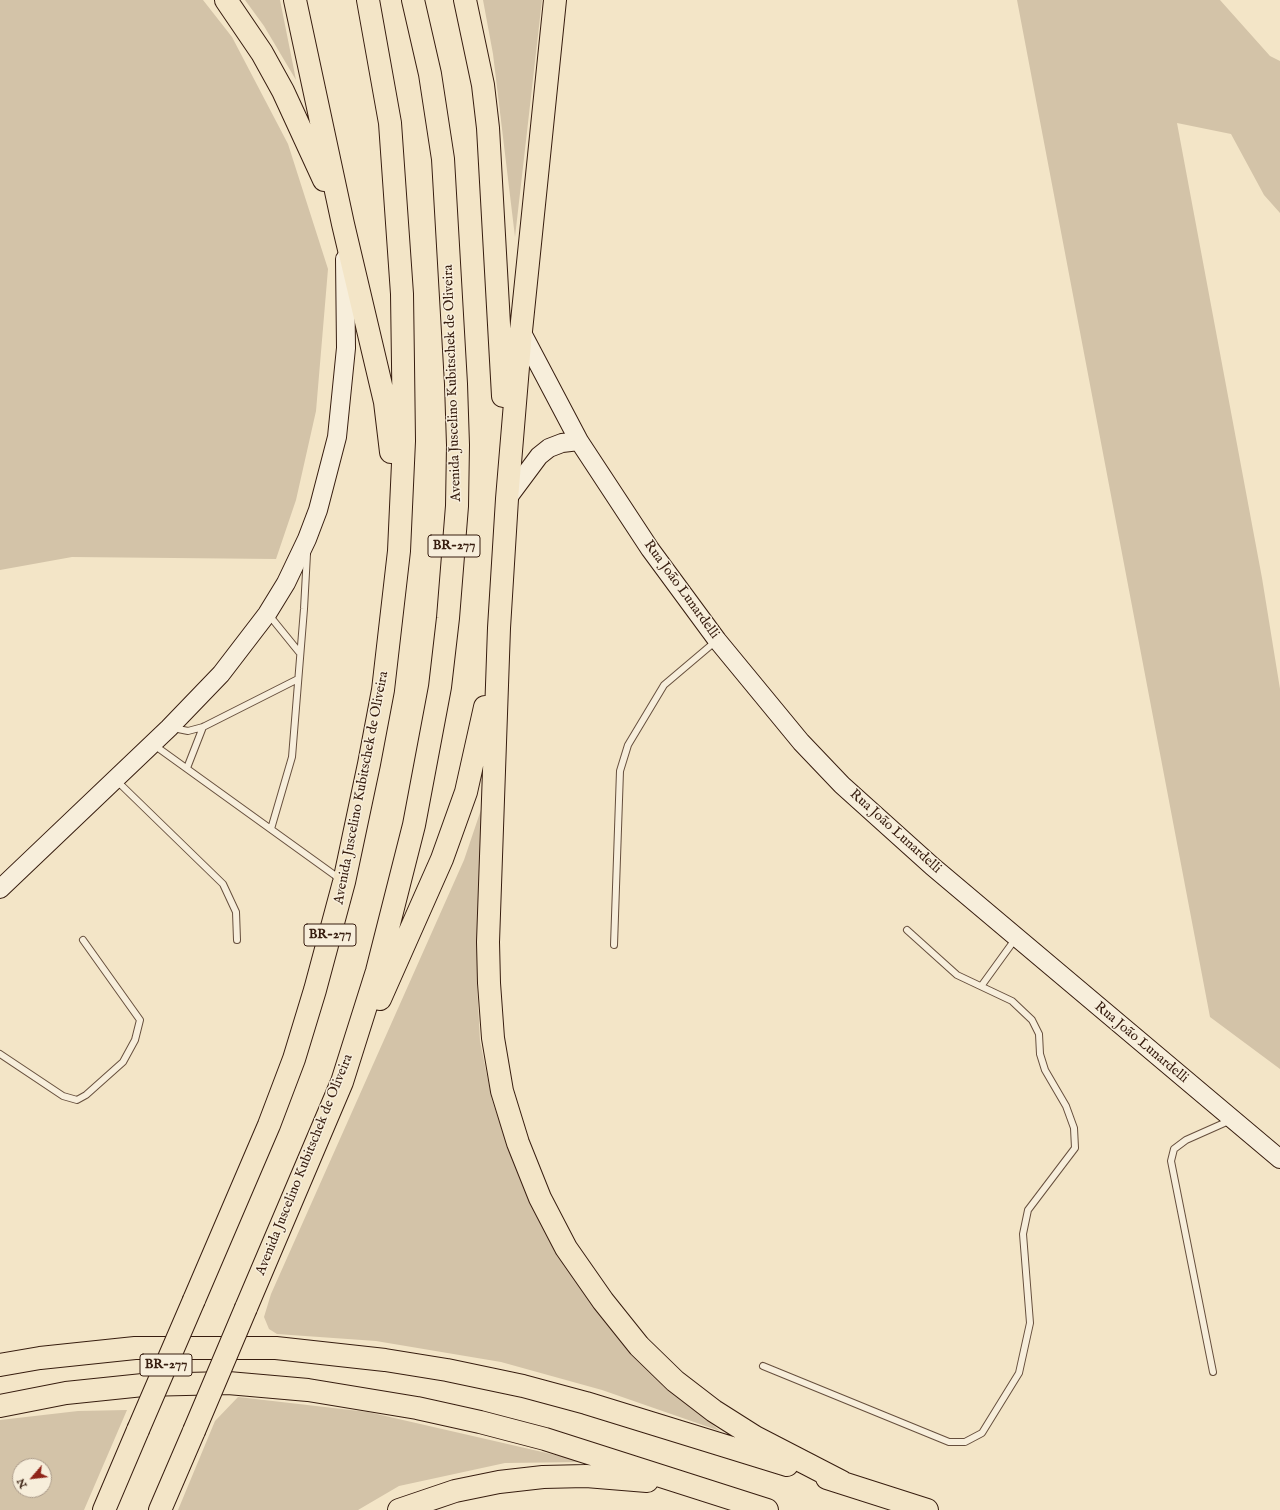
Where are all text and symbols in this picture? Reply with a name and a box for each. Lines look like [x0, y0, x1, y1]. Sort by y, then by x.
street label: Avenida Juscelino Kubitschek de Oliveira [440, 264, 466, 502]
road number: BR-277 [428, 535, 480, 557]
street label: Rua João Lunardelli [640, 537, 722, 643]
street label: Avenida Juscelino Kubitschek de Oliveira [331, 670, 393, 906]
street label: Rua João Lunardelli [846, 786, 944, 878]
road number: BR-277 [304, 924, 356, 946]
street label: Rua João Lunardelli [1091, 999, 1191, 1087]
street label: Avenida Juscelino Kubitschek de Oliveira [253, 1052, 357, 1278]
road number: BR-277 [140, 1354, 192, 1376]
north arrow [12, 1458, 52, 1498]
text: N [14, 1476, 31, 1491]

